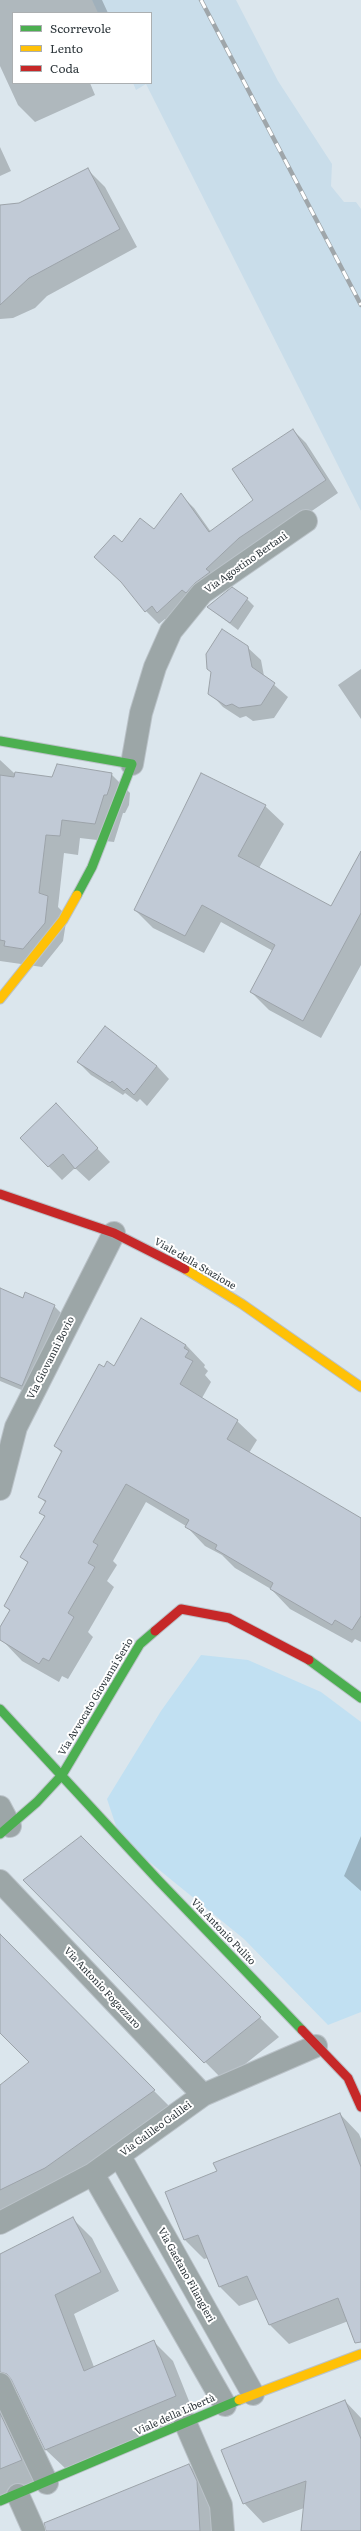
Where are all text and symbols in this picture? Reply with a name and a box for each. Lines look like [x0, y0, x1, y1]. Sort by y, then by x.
legend [12, 12, 152, 84]
text: Scorrevole [50, 19, 111, 37]
text: Lento [50, 39, 83, 57]
text: Coda [50, 59, 79, 77]
street label: Via Agostino Bertani [202, 530, 290, 596]
street label: Viale della Stazione [152, 1236, 238, 1292]
street label: Via Giovanni Bovio [25, 1315, 77, 1401]
street label: Via Avvocato Giovanni Serio [56, 1636, 136, 1758]
street label: Via Antonio Pulito [188, 1896, 258, 1968]
street label: Via Antonio Fogazzaro [61, 1945, 143, 2031]
street label: Via Galileo Galilei [118, 2099, 194, 2159]
street label: Via Gaetano Filangieri [155, 2226, 217, 2324]
street label: Viale della Libertà [133, 2392, 217, 2438]

